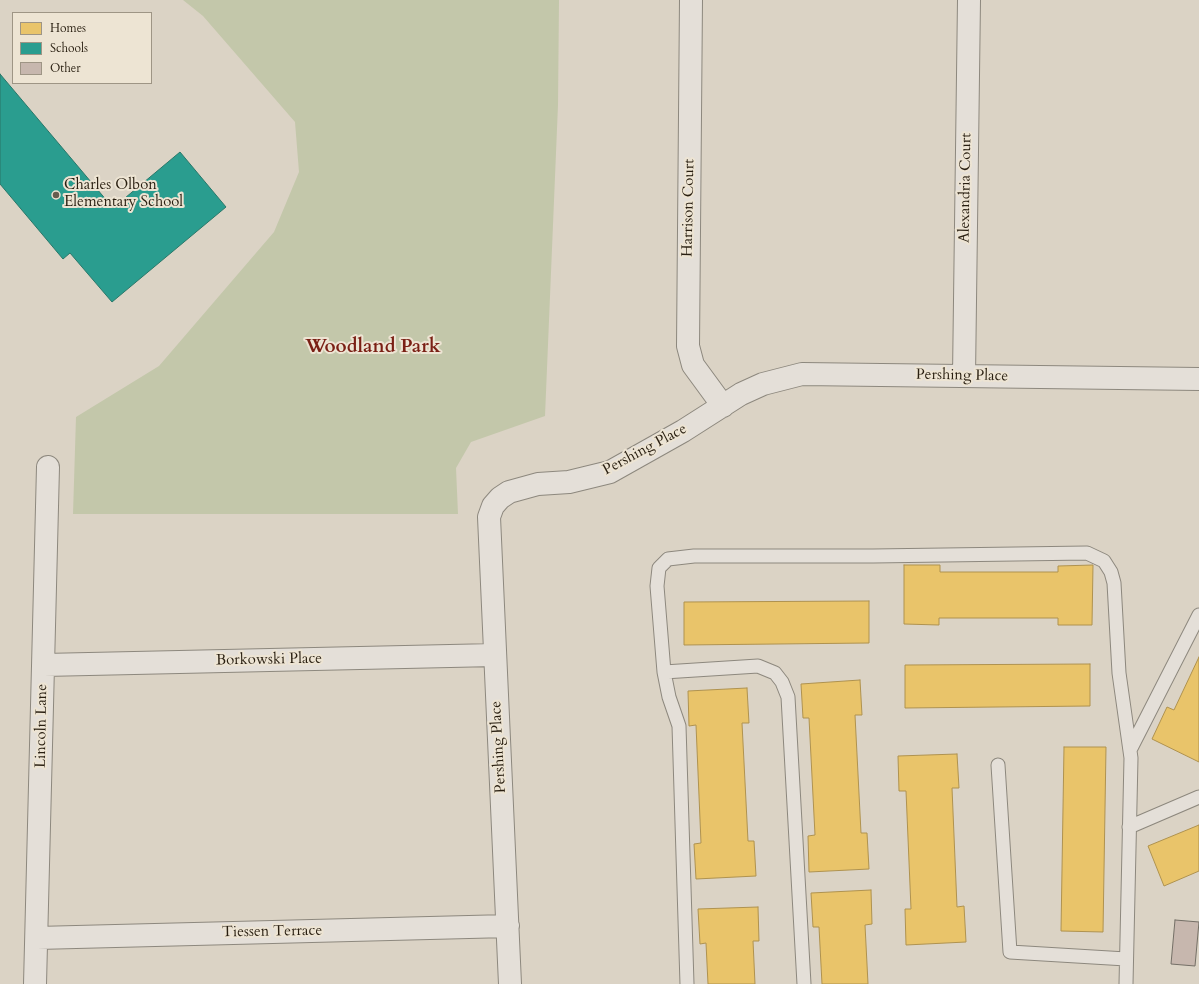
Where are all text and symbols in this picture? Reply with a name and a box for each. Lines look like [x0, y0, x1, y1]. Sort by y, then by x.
legend [12, 12, 152, 84]
text: Homes [50, 20, 86, 36]
text: Schools [50, 40, 88, 56]
text: Other [50, 60, 81, 76]
street label: Alexandria Court [956, 133, 976, 243]
street label: Harrison Court [679, 159, 699, 257]
place label: Charles Olbon Elementary School [64, 177, 183, 212]
marker: Charles Olbon Elementary School [51, 190, 61, 200]
district label: Woodland Park [305, 337, 441, 359]
street label: Pershing Place [916, 366, 1008, 386]
street label: Pershing Place [600, 420, 690, 480]
street label: Borkowski Place [216, 650, 322, 670]
street label: Lincoln Lane [32, 684, 52, 768]
street label: Pershing Place [488, 700, 510, 794]
street label: Tiessen Terrace [222, 922, 322, 942]

